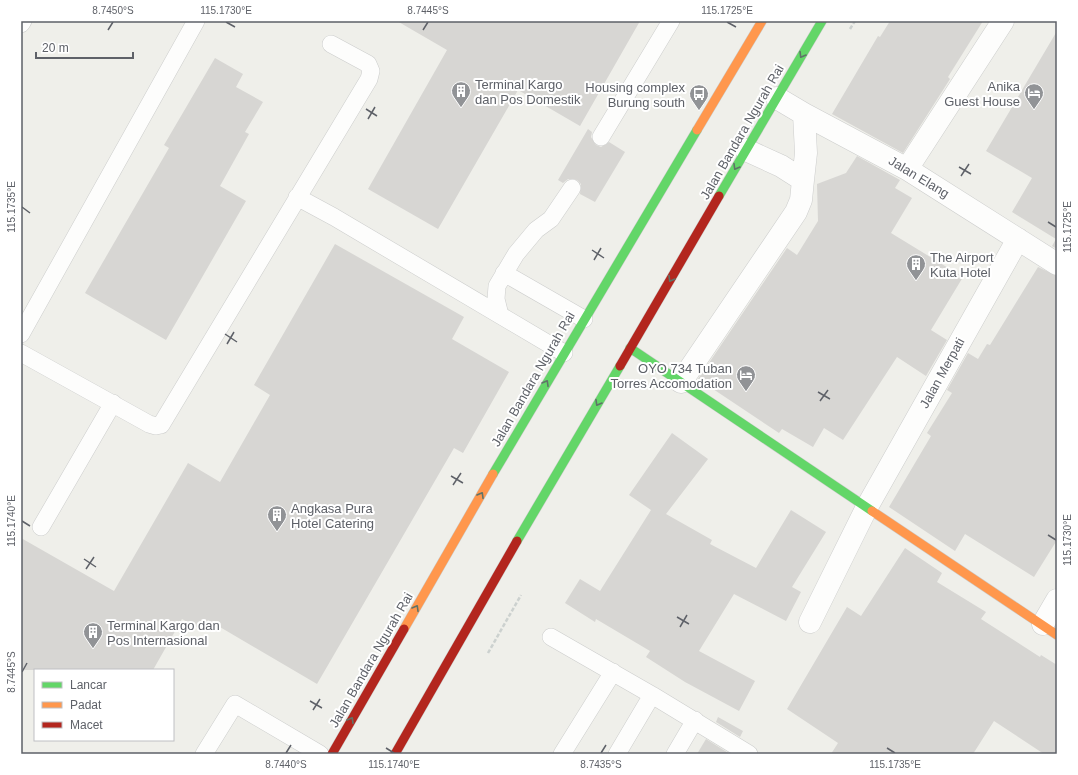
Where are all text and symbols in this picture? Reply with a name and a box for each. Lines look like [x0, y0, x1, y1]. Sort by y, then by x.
text: 8.7450°S [92, 5, 134, 16]
text: 115.1730°E [200, 5, 252, 16]
text: 8.7445°S [407, 5, 449, 16]
text: 115.1725°E [701, 5, 753, 16]
scale bar [36, 34, 133, 60]
text: 20 m [42, 41, 69, 55]
one-way arrow [800, 51, 807, 58]
street label: Jalan Bandara Ngurah Rai [697, 62, 787, 202]
place label: Terminal Kargo dan Pos Domestik [475, 77, 581, 107]
place label: Anika Guest House [944, 79, 1021, 109]
building icon: Terminal Kargo dan Pos Domestik [450, 80, 472, 108]
place label: Housing complex Burung south [585, 80, 685, 110]
hotel icon: Anika Guest House [1023, 82, 1045, 110]
bus stop icon: Housing complex Burung south [688, 83, 710, 111]
street label: Jalan Elang [886, 153, 952, 201]
one-way arrow [734, 163, 741, 170]
text: 115.1735°E [6, 181, 17, 233]
text: 115.1725°E [1062, 201, 1073, 253]
place label: The Airport Kuta Hotel [930, 250, 994, 280]
building icon: The Airport Kuta Hotel [905, 253, 927, 281]
one-way arrow [668, 275, 675, 282]
street label: Jalan Bandara Ngurah Rai [488, 309, 578, 449]
street label: Jalan Merpati [917, 335, 968, 411]
place label: OYO 734 Tuban Torres Accomodation [611, 361, 732, 391]
hotel icon: OYO 734 Tuban Torres Accomodation [735, 364, 757, 392]
one-way arrow [542, 379, 549, 387]
one-way arrow [596, 399, 603, 406]
one-way arrow [476, 492, 483, 499]
text: 115.1740°E [6, 495, 17, 547]
place label: Angkasa Pura Hotel Catering [291, 501, 374, 531]
building icon: Angkasa Pura Hotel Catering [266, 504, 288, 532]
text: 115.1730°E [1062, 514, 1073, 566]
street label: Jalan Bandara Ngurah Rai [326, 590, 416, 730]
one-way arrow [412, 604, 419, 612]
place label: Terminal Kargo dan Pos Internasional [107, 618, 220, 648]
building icon: Terminal Kargo dan Pos Internasional [82, 621, 104, 649]
text: 8.7445°S [6, 651, 17, 693]
legend [34, 669, 174, 741]
text: Lancar [70, 678, 107, 692]
text: Padat [70, 698, 102, 712]
one-way arrow [347, 717, 354, 724]
text: Macet [70, 718, 103, 732]
text: 8.7440°S [265, 759, 307, 770]
text: 115.1740°E [368, 759, 420, 770]
text: 8.7435°S [580, 759, 622, 770]
text: 115.1735°E [869, 759, 921, 770]

